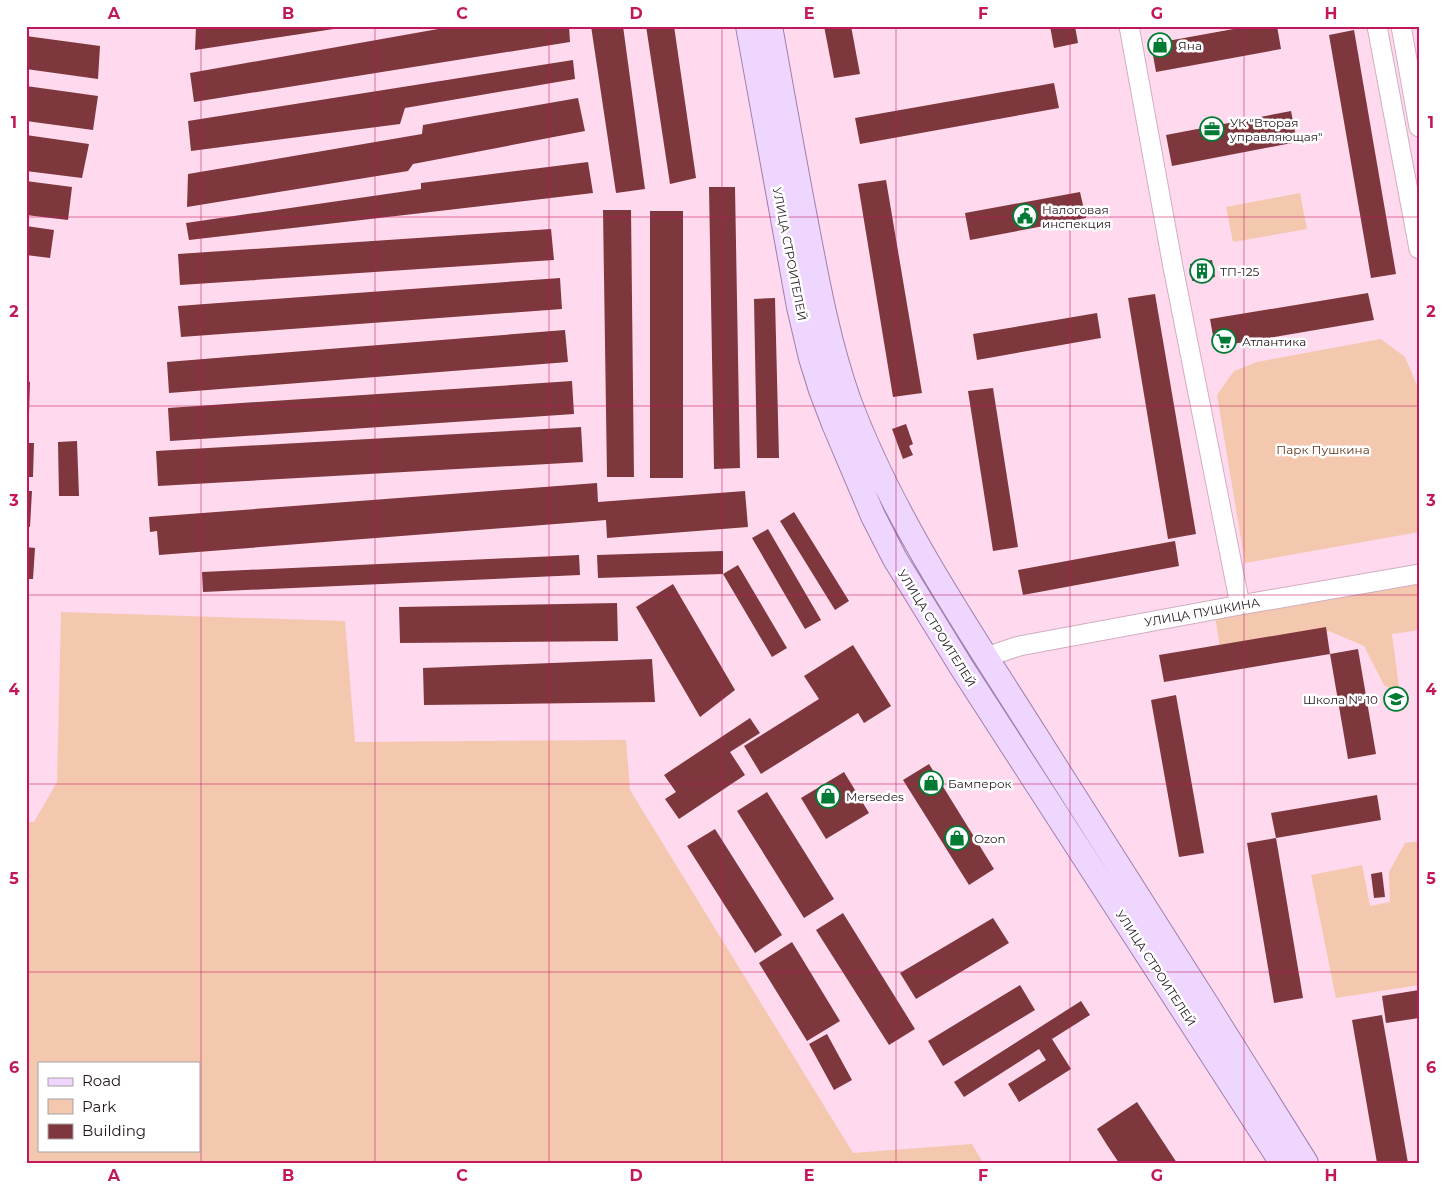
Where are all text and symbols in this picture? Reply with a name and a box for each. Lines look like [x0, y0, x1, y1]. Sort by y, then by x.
text: A [107, 4, 121, 23]
text: B [282, 4, 294, 23]
text: C [456, 4, 468, 23]
text: D [629, 4, 643, 23]
text: E [804, 4, 814, 23]
text: F [978, 4, 988, 23]
text: G [1151, 4, 1163, 23]
text: H [1325, 4, 1337, 23]
shop icon: Яна [1147, 32, 1173, 58]
place label: Яна [1178, 38, 1202, 53]
text: 1 [11, 113, 17, 132]
text: 1 [1428, 113, 1434, 132]
place label: УК "Вторая управляющая" [1229, 115, 1322, 144]
office icon: УК "Вторая управляющая" [1199, 116, 1225, 142]
street label: УЛИЦА СТРОИТЕЛЕЙ [770, 186, 810, 322]
place label: Налоговая инспекция [1042, 202, 1111, 231]
public building icon: Налоговая инспекция [1012, 203, 1038, 229]
building icon: ТП-125 [1189, 258, 1215, 284]
place label: ТП-125 [1220, 264, 1259, 279]
text: 2 [9, 302, 19, 321]
text: 2 [1426, 302, 1436, 321]
supermarket icon: Атлантика [1211, 328, 1237, 354]
place label: Атлантика [1242, 334, 1306, 349]
park label: Парк Пушкина [1276, 442, 1370, 457]
text: 3 [8, 491, 19, 510]
text: 3 [1425, 491, 1436, 510]
street label: УЛИЦА СТРОИТЕЛЕЙ [895, 567, 979, 689]
street label: УЛИЦА ПУШКИНА [1143, 594, 1261, 630]
text: 4 [8, 680, 20, 699]
text: 4 [1425, 680, 1437, 699]
school or university icon: Школа № 10 [1383, 686, 1409, 712]
place label: Школа № 10 [1303, 692, 1378, 707]
shop icon: Бамперок [918, 770, 944, 796]
place label: Бамперок [948, 776, 1012, 791]
shop icon: Mersedes [815, 783, 841, 809]
place label: Mersedes [846, 789, 904, 804]
shop icon: Ozon [944, 825, 970, 851]
place label: Ozon [974, 831, 1006, 846]
text: 5 [9, 869, 19, 888]
text: 5 [1426, 869, 1436, 888]
street label: УЛИЦА СТРОИТЕЛЕЙ [1113, 907, 1199, 1029]
text: 6 [9, 1058, 19, 1077]
text: 6 [1426, 1058, 1436, 1077]
legend [38, 1062, 200, 1152]
text: Road [82, 1071, 121, 1090]
text: Park [82, 1097, 116, 1116]
text: Building [82, 1121, 146, 1140]
text: A [107, 1166, 121, 1185]
text: B [282, 1166, 294, 1185]
text: C [456, 1166, 468, 1185]
text: D [629, 1166, 643, 1185]
text: E [804, 1166, 814, 1185]
text: F [978, 1166, 988, 1185]
text: G [1151, 1166, 1163, 1185]
text: H [1325, 1166, 1337, 1185]

